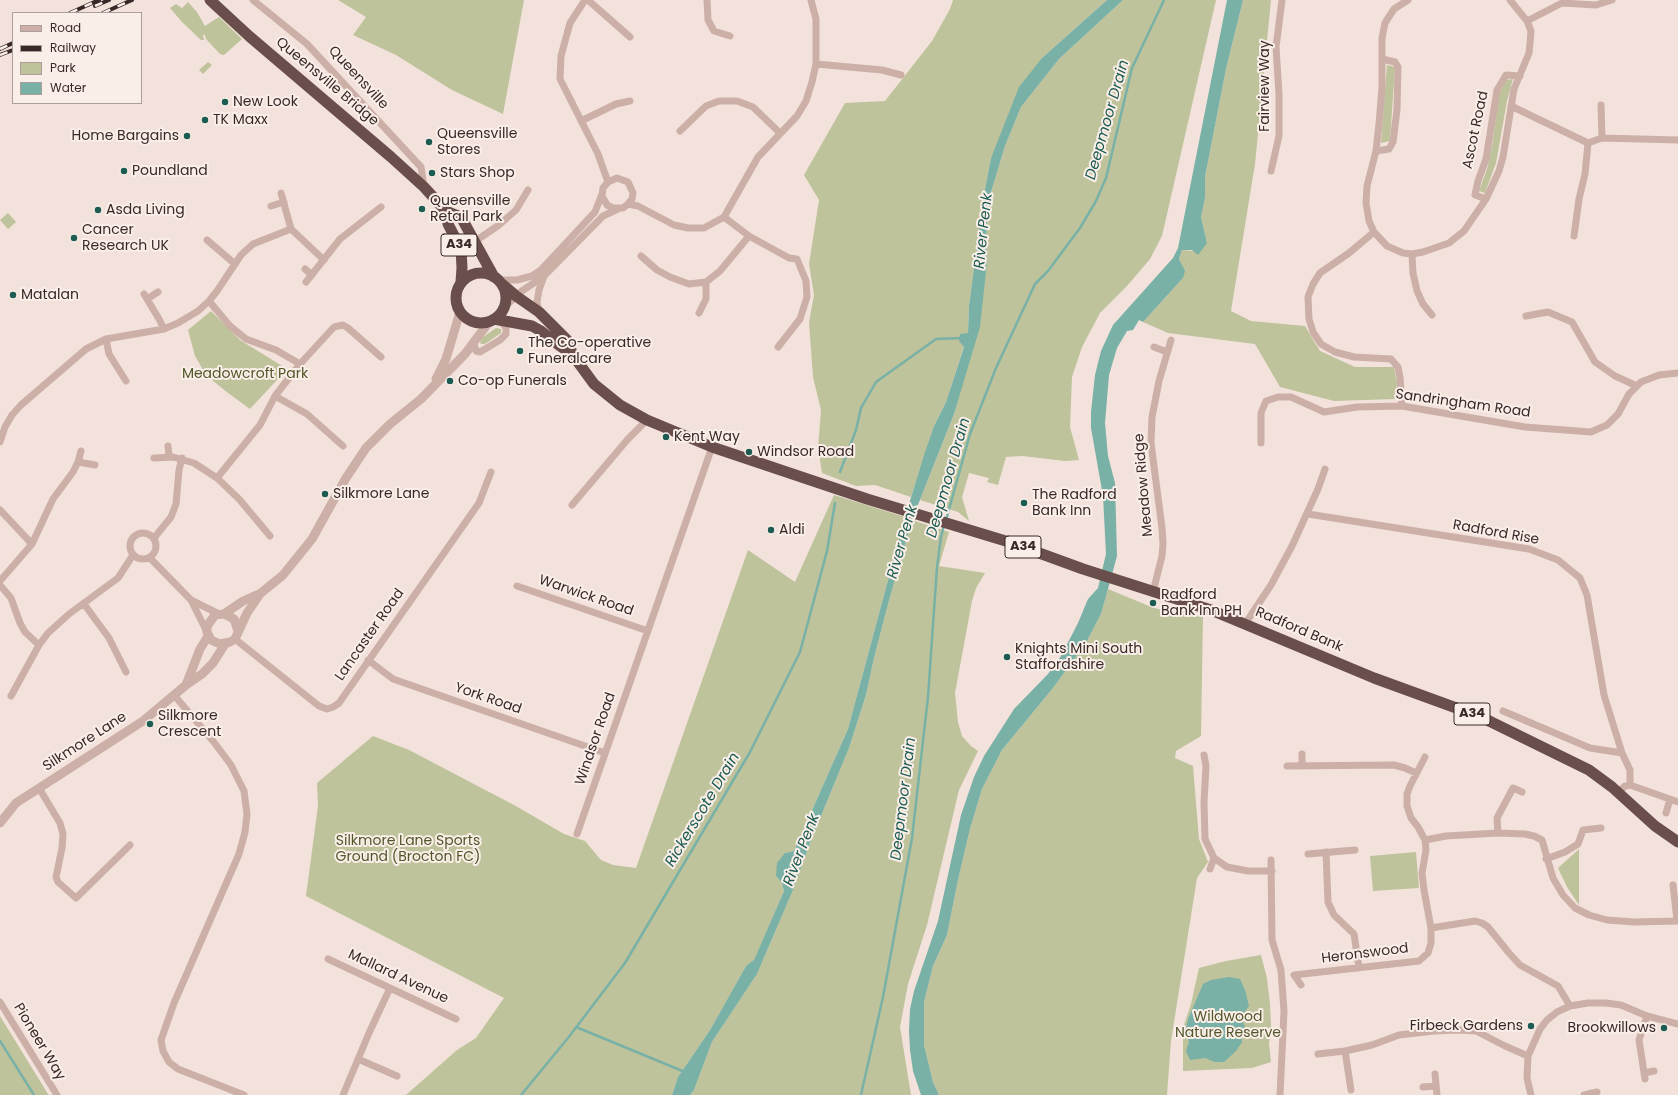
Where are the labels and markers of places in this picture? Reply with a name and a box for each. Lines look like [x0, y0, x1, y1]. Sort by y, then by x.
place label: New Look [233, 94, 298, 110]
marker: New Look [220, 97, 230, 107]
place label: TK Maxx [213, 112, 268, 128]
marker: TK Maxx [200, 115, 210, 125]
place label: Queensville Stores [437, 126, 517, 158]
place label: Home Bargains [72, 128, 179, 144]
marker: Home Bargains [182, 131, 192, 141]
marker: Queensville Stores [424, 137, 434, 147]
place label: Poundland [132, 163, 208, 179]
place label: Stars Shop [440, 165, 515, 181]
marker: Poundland [119, 166, 129, 176]
marker: Stars Shop [427, 168, 437, 178]
place label: Queensville Retail Park [430, 193, 510, 226]
place label: Asda Living [106, 202, 185, 218]
marker: Queensville Retail Park [417, 204, 427, 214]
marker: Asda Living [93, 205, 103, 215]
place label: Cancer Research UK [82, 222, 169, 254]
marker: Cancer Research UK [69, 233, 79, 243]
place label: Matalan [21, 287, 79, 303]
marker: Matalan [8, 290, 18, 300]
place label: The Co-operative Funeralcare [528, 335, 651, 368]
marker: The Co-operative Funeralcare [515, 346, 525, 356]
place label: Co-op Funerals [458, 373, 567, 389]
marker: Co-op Funerals [445, 376, 455, 386]
place label: Kent Way [674, 429, 740, 445]
marker: Kent Way [661, 432, 671, 442]
place label: Windsor Road [757, 444, 854, 460]
marker: Windsor Road [744, 447, 754, 457]
place label: Silkmore Lane [333, 486, 429, 502]
place label: The Radford Bank Inn [1032, 487, 1117, 520]
marker: Silkmore Lane [320, 489, 330, 499]
marker: The Radford Bank Inn [1019, 498, 1029, 508]
place label: Aldi [779, 522, 805, 538]
marker: Aldi [766, 525, 776, 535]
place label: Radford Bank Inn PH [1161, 587, 1242, 620]
marker: Radford Bank Inn PH [1148, 598, 1158, 608]
place label: Knights Mini South Staffordshire [1015, 641, 1142, 674]
marker: Knights Mini South Staffordshire [1002, 652, 1012, 662]
place label: Silkmore Crescent [158, 708, 221, 740]
marker: Silkmore Crescent [145, 719, 155, 729]
place label: Firbeck Gardens [1410, 1018, 1523, 1034]
place label: Brookwillows [1568, 1020, 1656, 1036]
marker: Firbeck Gardens [1526, 1021, 1536, 1031]
marker: Brookwillows [1659, 1023, 1669, 1033]

